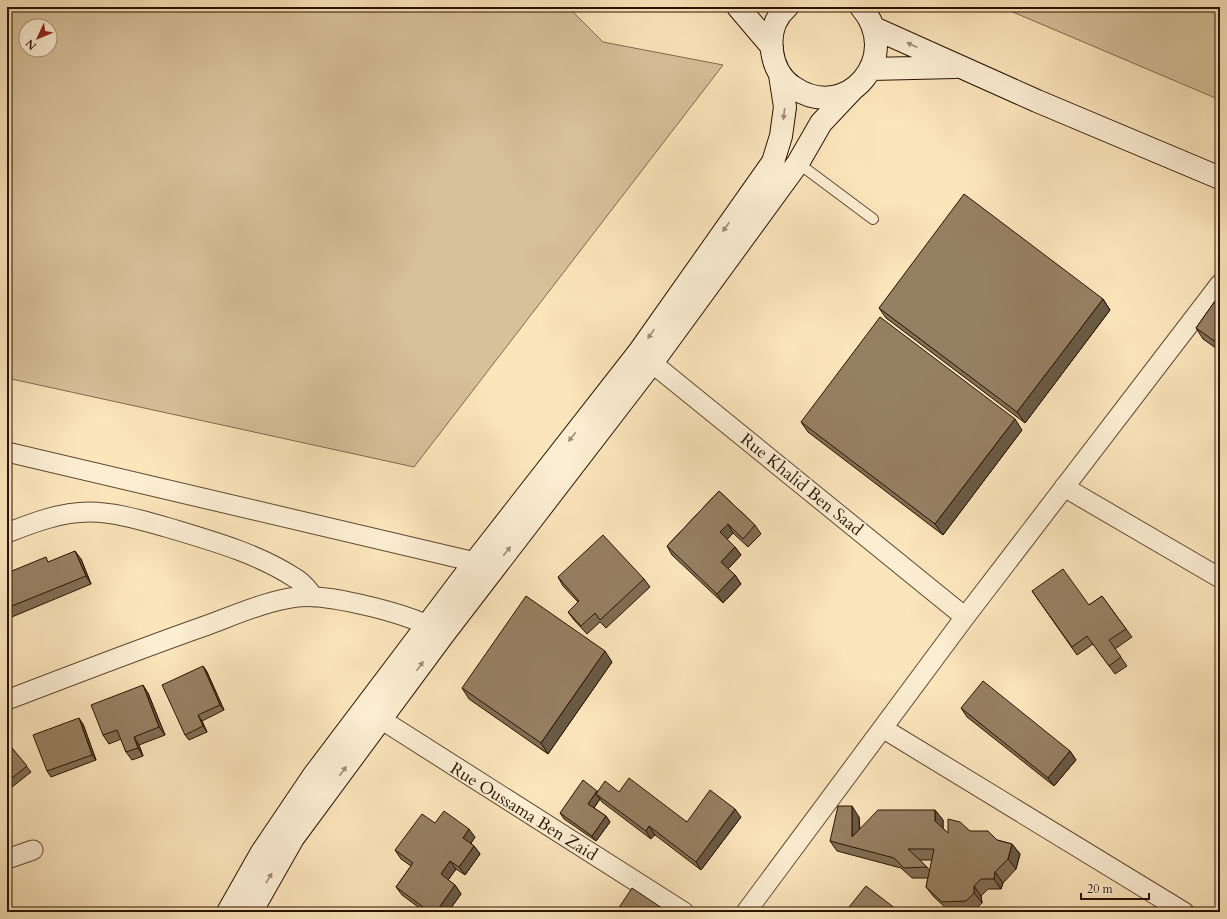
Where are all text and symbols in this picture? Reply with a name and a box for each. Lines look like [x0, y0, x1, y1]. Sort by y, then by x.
north arrow [18, 18, 58, 58]
text: N [22, 36, 40, 53]
one-way arrow [906, 42, 918, 48]
one-way arrow [781, 108, 787, 120]
one-way arrow [722, 222, 730, 233]
one-way arrow [647, 328, 655, 339]
street label: Rue Khalid Ben Saad [736, 428, 868, 541]
one-way arrow [568, 431, 577, 442]
one-way arrow [503, 546, 512, 557]
one-way arrow [416, 661, 424, 671]
street label: Rue Oussama Ben Zaid [446, 757, 602, 866]
one-way arrow [339, 765, 347, 776]
one-way arrow [266, 872, 273, 884]
scale bar [1081, 875, 1149, 901]
text: 20 m [1087, 881, 1114, 897]

